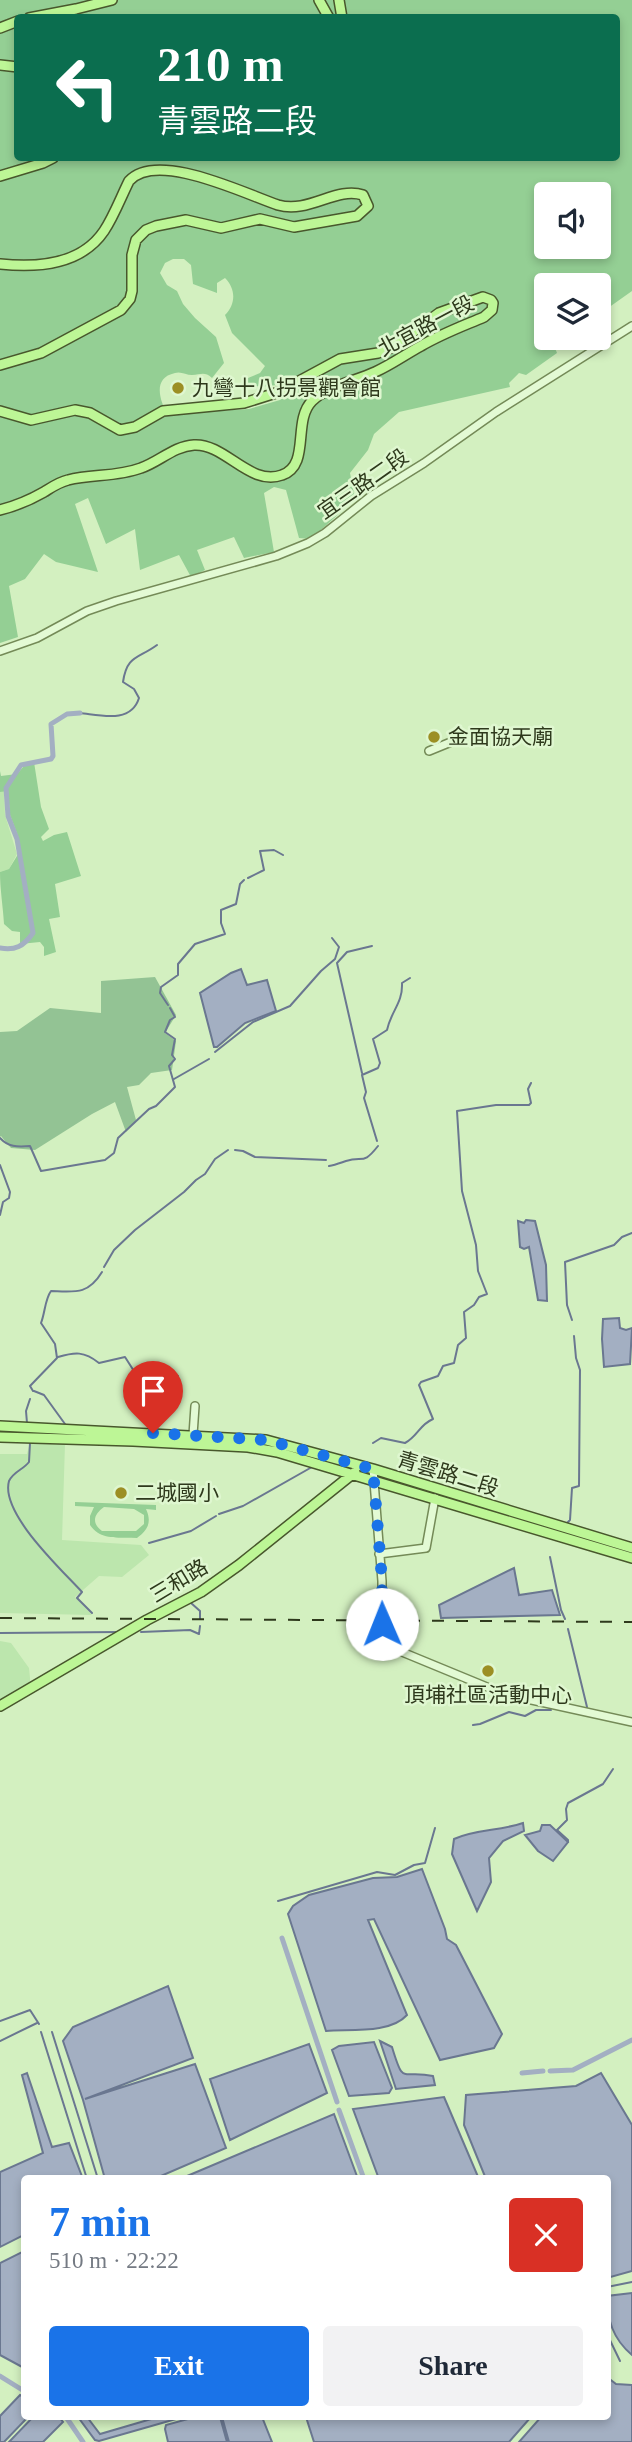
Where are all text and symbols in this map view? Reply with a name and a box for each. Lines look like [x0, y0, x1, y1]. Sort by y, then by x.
text: 210 m [157, 37, 284, 92]
icon: left [42, 42, 133, 133]
text: 青雲路二段 [157, 103, 317, 139]
map controls [534, 182, 611, 350]
button: sound [534, 182, 611, 259]
button: layers [534, 273, 611, 350]
street label: 北宜路一段 [374, 291, 478, 361]
place label: 九彎十八拐景觀會館 [192, 376, 381, 400]
marker: 九彎十八拐景觀會館 [170, 380, 186, 396]
street label: 宜三路二段 [313, 444, 413, 524]
place label: 金面協天廟 [448, 725, 553, 749]
marker: 金面協天廟 [426, 729, 442, 745]
pin [123, 1361, 183, 1433]
icon: arrive [134, 1372, 172, 1410]
street label: 青雲路二段 [394, 1447, 502, 1501]
place label: 二城國小 [135, 1481, 219, 1505]
marker: 二城國小 [113, 1485, 129, 1501]
street label: 三和路 [146, 1554, 212, 1608]
position arrow [345, 1587, 419, 1661]
marker: 頂埔社區活動中心 [480, 1663, 496, 1679]
place label: 頂埔社區活動中心 [404, 1683, 572, 1707]
button: close [509, 2198, 583, 2272]
text: 7 min [49, 2199, 151, 2245]
text: 510 m · 22:22 [49, 2248, 179, 2273]
button: Exit [49, 2326, 309, 2406]
button: Share [323, 2326, 583, 2406]

